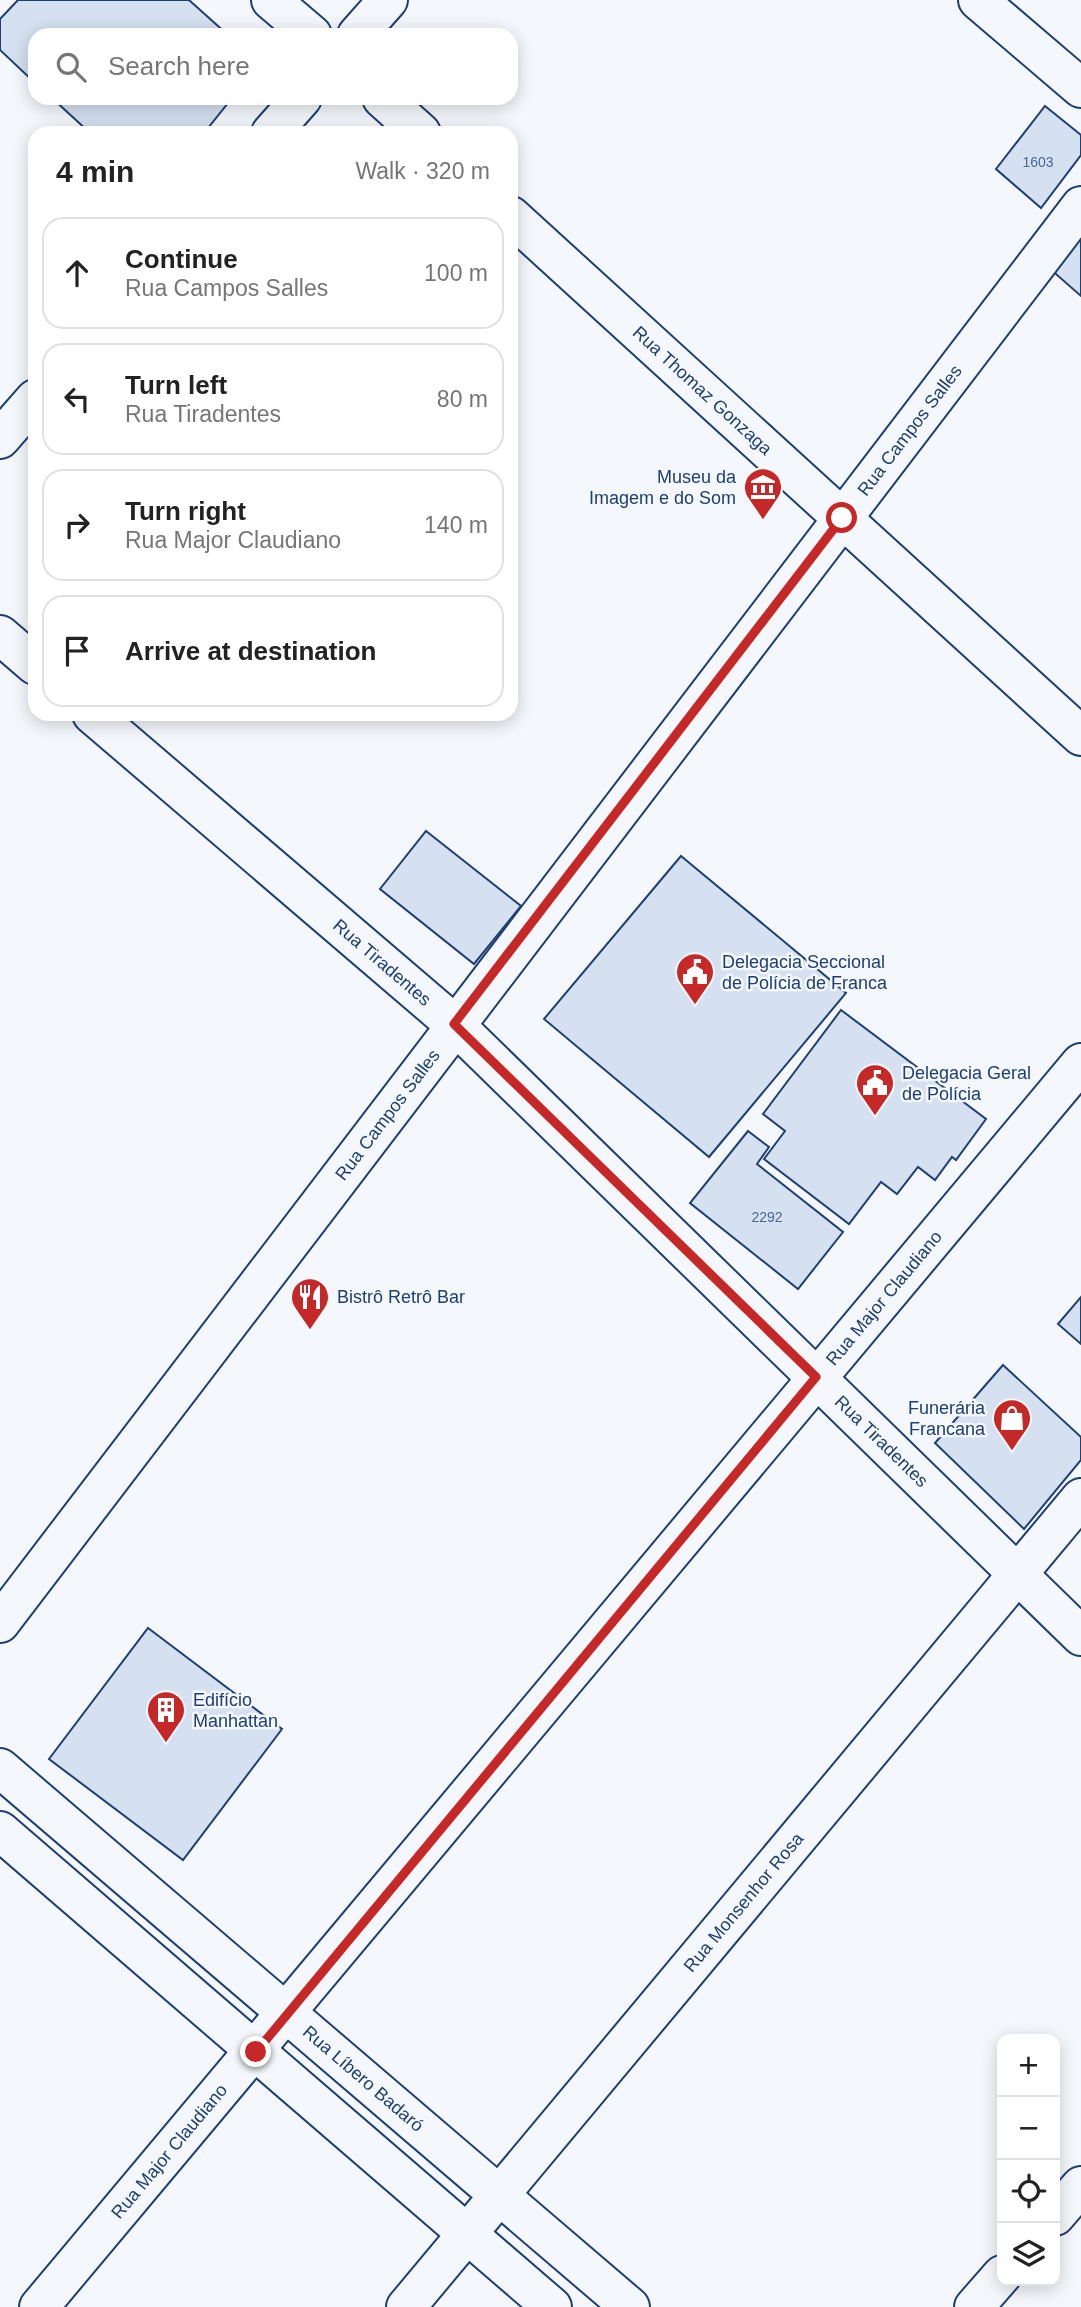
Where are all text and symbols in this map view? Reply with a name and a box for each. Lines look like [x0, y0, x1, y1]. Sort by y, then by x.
search box [28, 28, 518, 105]
icon: search [52, 48, 90, 86]
text: Search here [108, 51, 250, 81]
house number: 1603 [1022, 154, 1054, 170]
text: 4 min [56, 155, 134, 188]
text: Walk · 320 m [355, 158, 490, 184]
text: Continue [125, 244, 238, 274]
icon: ahead [58, 254, 96, 292]
text: 100 m [424, 260, 488, 286]
text: Rua Campos Salles [125, 275, 328, 301]
street label: Rua Thomaz Gonzaga [629, 322, 777, 460]
street label: Rua Campos Salles [854, 361, 966, 500]
text: Turn left [125, 370, 227, 400]
icon: left [58, 380, 96, 418]
text: 80 m [437, 386, 488, 412]
text: Rua Tiradentes [125, 401, 281, 427]
museum icon: Museu da Imagem e do Som [742, 466, 784, 521]
place label: Museu da Imagem e do Som [589, 467, 737, 508]
text: Turn right [125, 496, 246, 526]
route start [826, 502, 857, 533]
icon: right [58, 506, 96, 544]
text: 140 m [424, 512, 488, 538]
text: Rua Major Claudiano [125, 527, 341, 553]
icon: arrive [58, 632, 96, 670]
text: Arrive at destination [125, 636, 376, 666]
street label: Rua Tiradentes [329, 915, 435, 1010]
public building icon: Delegacia Seccional de Polícia de Franca [674, 951, 716, 1006]
place label: Delegacia Seccional de Polícia de Franca [722, 952, 888, 993]
street label: Rua Campos Salles [331, 1046, 444, 1184]
public building icon: Delegacia Geral de Polícia [854, 1062, 896, 1117]
place label: Delegacia Geral de Polícia [902, 1063, 1031, 1104]
house number: 2292 [751, 1209, 783, 1225]
street label: Rua Major Claudiano [822, 1227, 946, 1369]
restaurant icon: Bistrô Retrô Bar [289, 1276, 331, 1331]
place label: Bistrô Retrô Bar [337, 1287, 465, 1307]
street label: Rua Tiradentes [831, 1391, 932, 1491]
shop icon: Funerária Francana [991, 1397, 1033, 1452]
place label: Funerária Francana [908, 1398, 986, 1439]
building icon: Edifício Manhattan [145, 1689, 187, 1744]
place label: Edifício Manhattan [193, 1690, 278, 1731]
street label: Rua Monsenhor Rosa [680, 1828, 808, 1976]
street label: Rua Líbero Badaró [299, 2022, 428, 2136]
map controls [997, 2034, 1060, 2286]
button: + [997, 2034, 1060, 2097]
route end [240, 2036, 271, 2067]
street label: Rua Major Claudiano [107, 2080, 231, 2223]
button: − [997, 2097, 1060, 2160]
button: locate [997, 2160, 1060, 2223]
button: layers [997, 2223, 1060, 2286]

